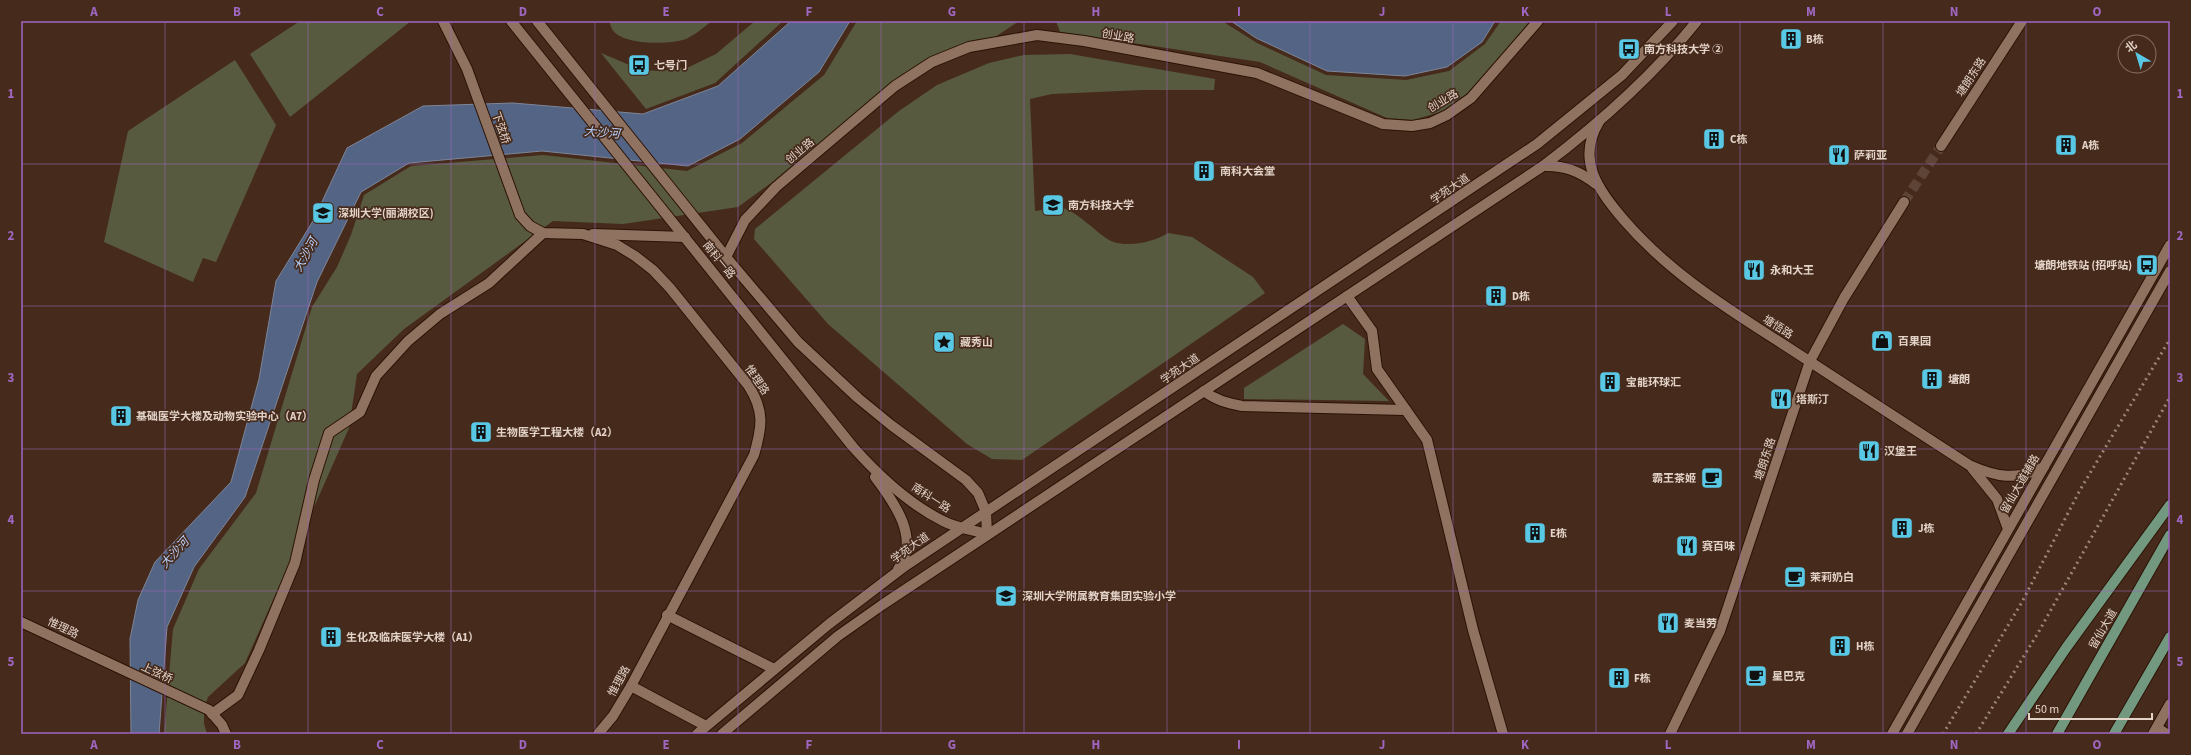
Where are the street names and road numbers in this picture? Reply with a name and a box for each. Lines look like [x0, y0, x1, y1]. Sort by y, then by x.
street label: 创业路 [1100, 26, 1136, 46]
street label: 塘朗东路 [1953, 54, 1989, 100]
street label: 创业路 [1425, 86, 1461, 116]
street label: 下弦桥 [489, 110, 513, 146]
street label: 创业路 [783, 135, 817, 167]
street label: 学苑大道 [1428, 170, 1472, 208]
street label: 南科一路 [699, 238, 739, 282]
street label: 塘悟路 [1760, 312, 1796, 342]
street label: 学苑大道 [1158, 350, 1202, 388]
street label: 惟理路 [742, 362, 772, 398]
street label: 塘朗东路 [1751, 436, 1779, 482]
street label: 留仙大道辅路 [1997, 452, 2043, 516]
street label: 南科一路 [908, 480, 954, 516]
street label: 学苑大道 [888, 529, 932, 567]
street label: 留仙大道 [2086, 606, 2120, 652]
street label: 惟理路 [45, 614, 81, 642]
street label: 上弦桥 [139, 659, 175, 687]
street label: 惟理路 [604, 663, 634, 699]

